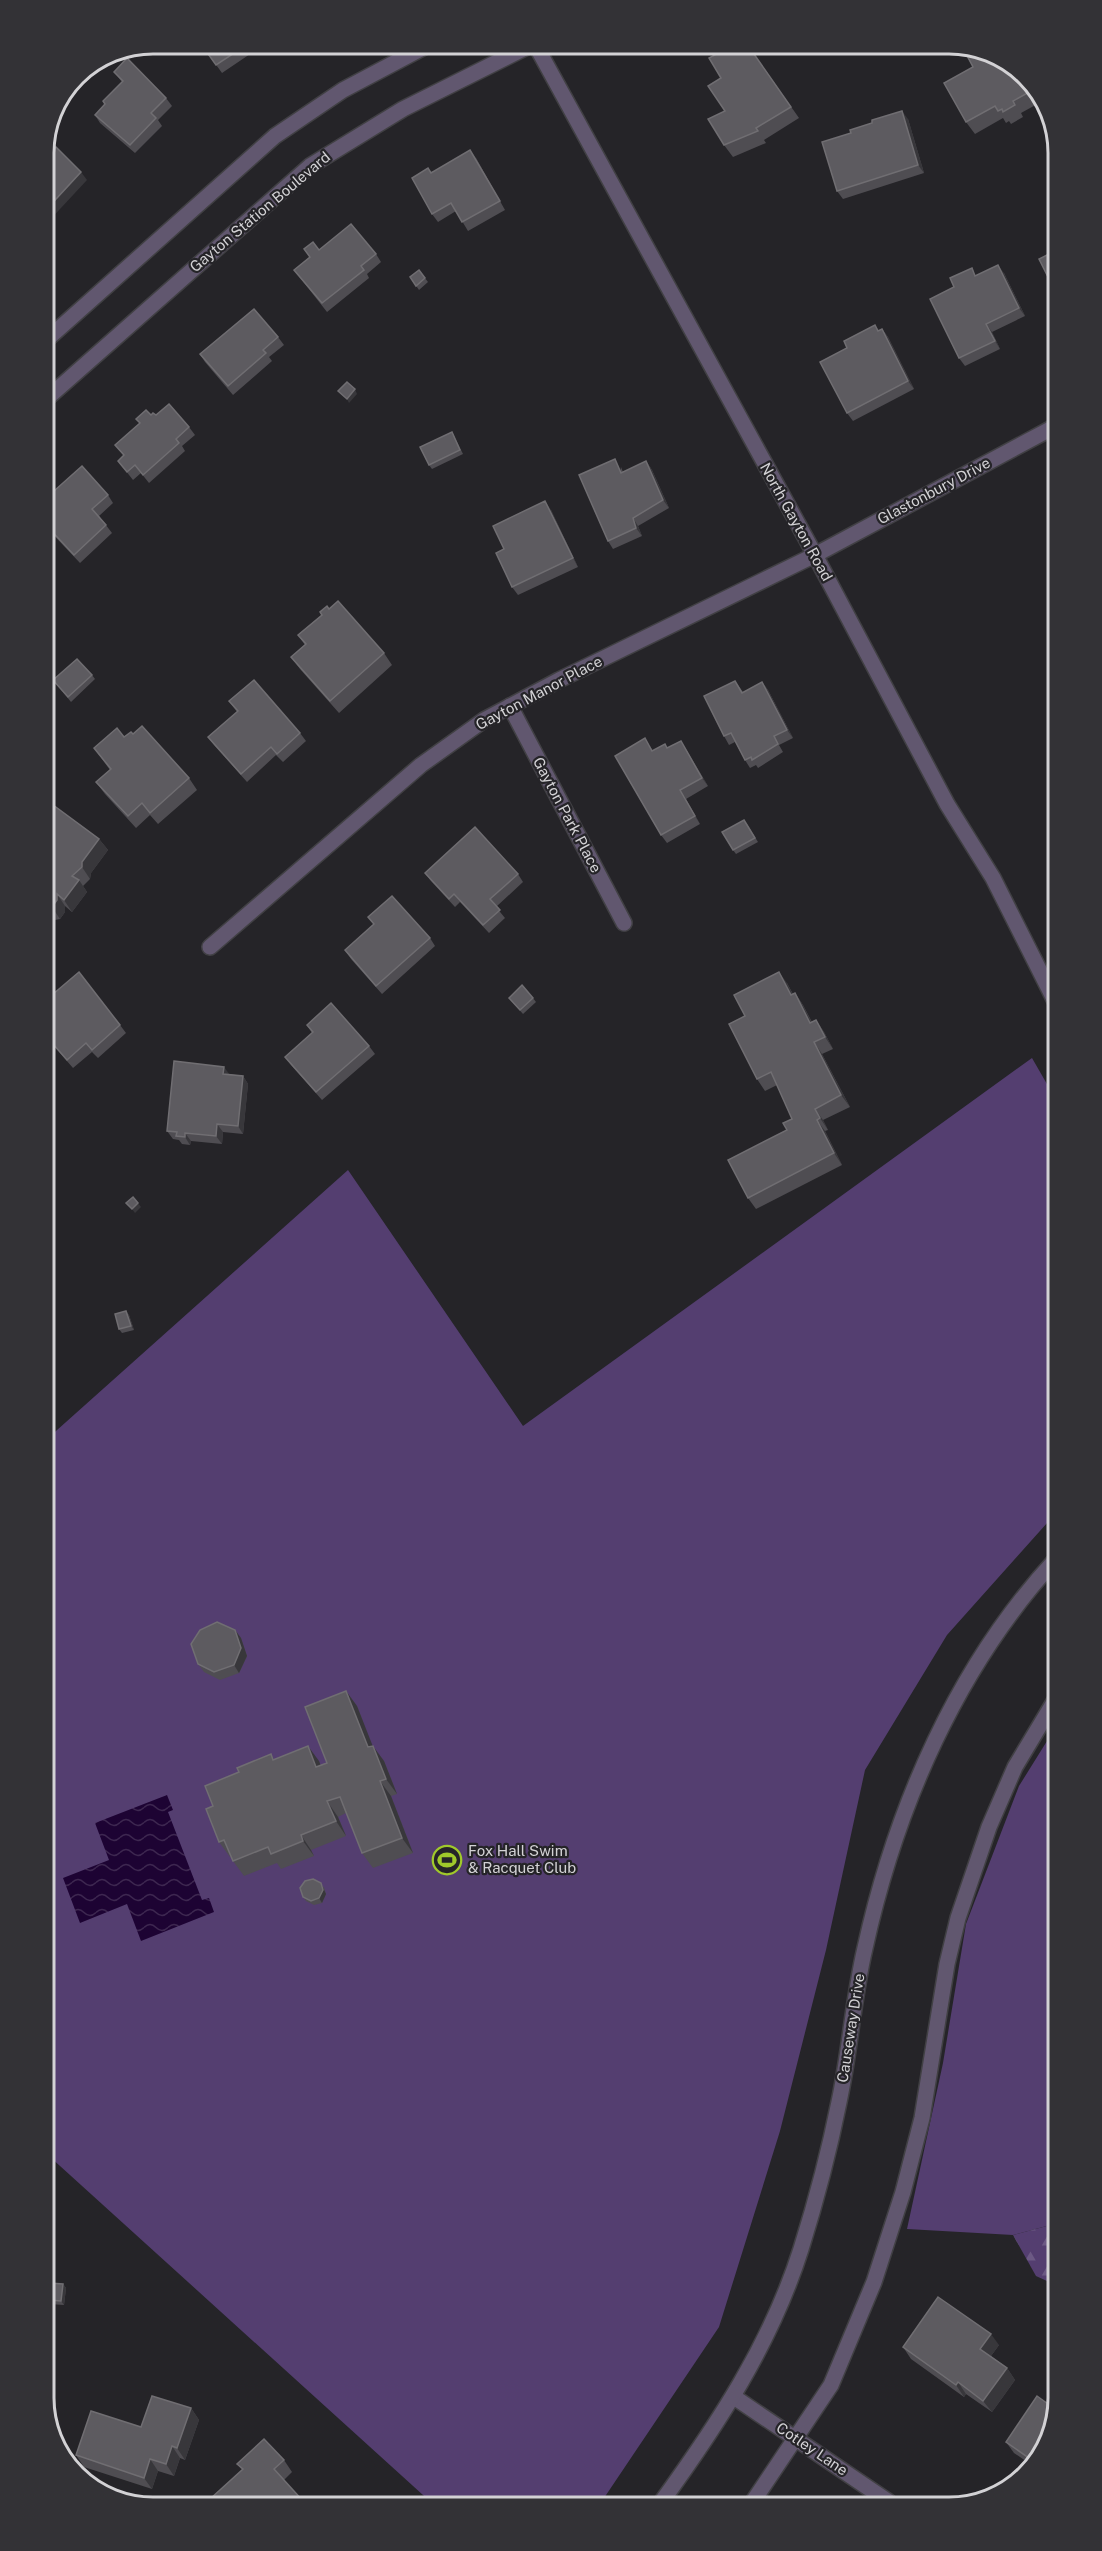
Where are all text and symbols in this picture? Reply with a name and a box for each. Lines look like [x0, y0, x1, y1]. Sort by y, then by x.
street label: Gayton Station Boulevard [186, 148, 333, 275]
street label: Glastonbury Drive [875, 454, 993, 527]
street label: North Gayton Road [757, 460, 836, 584]
street label: Gayton Manor Place [473, 652, 605, 733]
street label: Gayton Park Place [530, 754, 605, 875]
place label: Fox Hall Swim & Racquet Club [468, 1842, 576, 1876]
sports icon: Fox Hall Swim & Racquet Club [431, 1844, 463, 1876]
street label: Causeway Drive [833, 1972, 868, 2084]
street label: Cotley Lane [773, 2419, 851, 2479]

